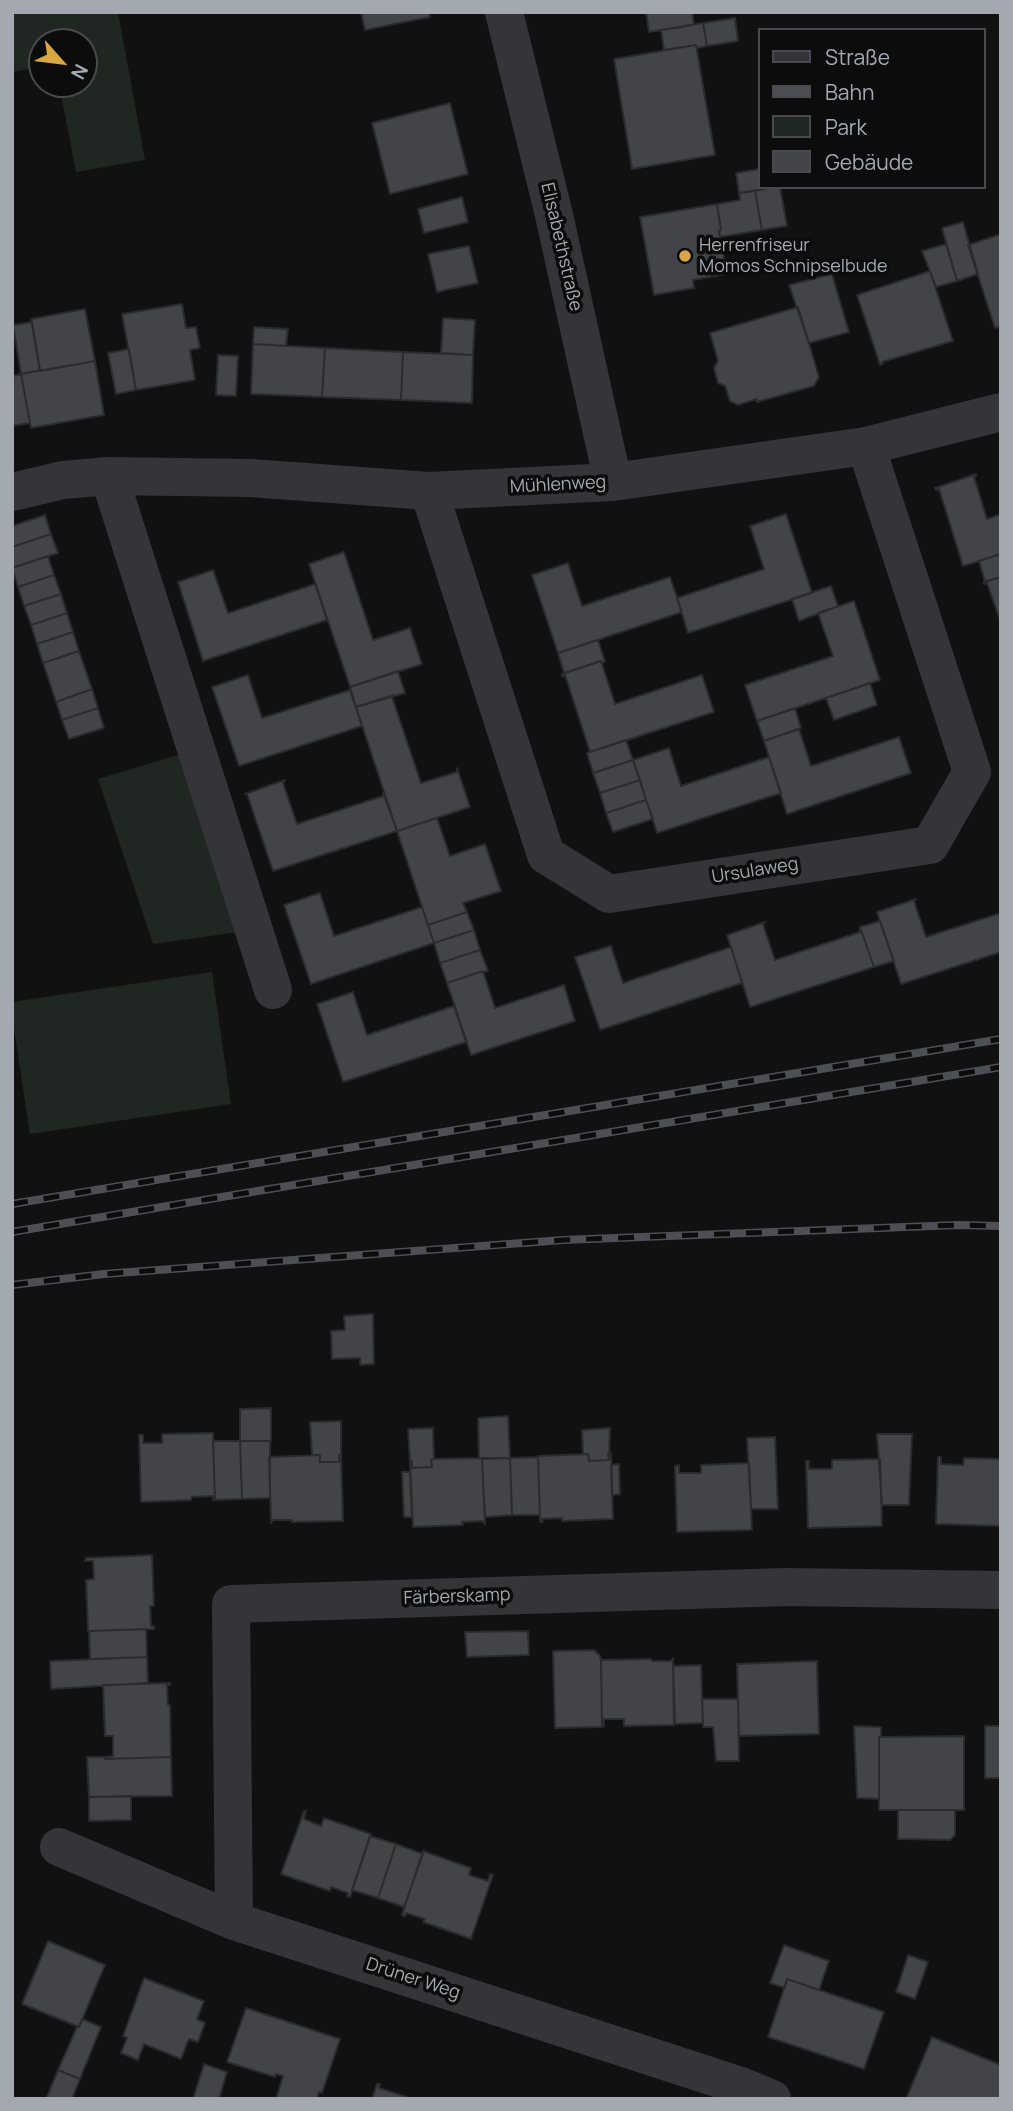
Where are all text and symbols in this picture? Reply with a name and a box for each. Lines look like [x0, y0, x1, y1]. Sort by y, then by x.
north arrow [28, 28, 98, 98]
legend [758, 28, 985, 189]
text: Straße [825, 43, 890, 71]
text: N [65, 60, 94, 84]
text: Bahn [825, 78, 875, 106]
text: Park [825, 113, 867, 141]
text: Gebäude [825, 148, 913, 176]
street label: Elisabethstraße [536, 181, 586, 313]
place label: Herrenfriseur Momos Schnipselbude [699, 235, 888, 278]
marker: Herrenfriseur Momos Schnipselbude [677, 248, 693, 264]
street label: Mühlenweg [509, 472, 607, 498]
street label: Ursulaweg [710, 853, 800, 889]
street label: Färberskamp [403, 1584, 511, 1610]
street label: Drüner Weg [363, 1954, 463, 2004]

